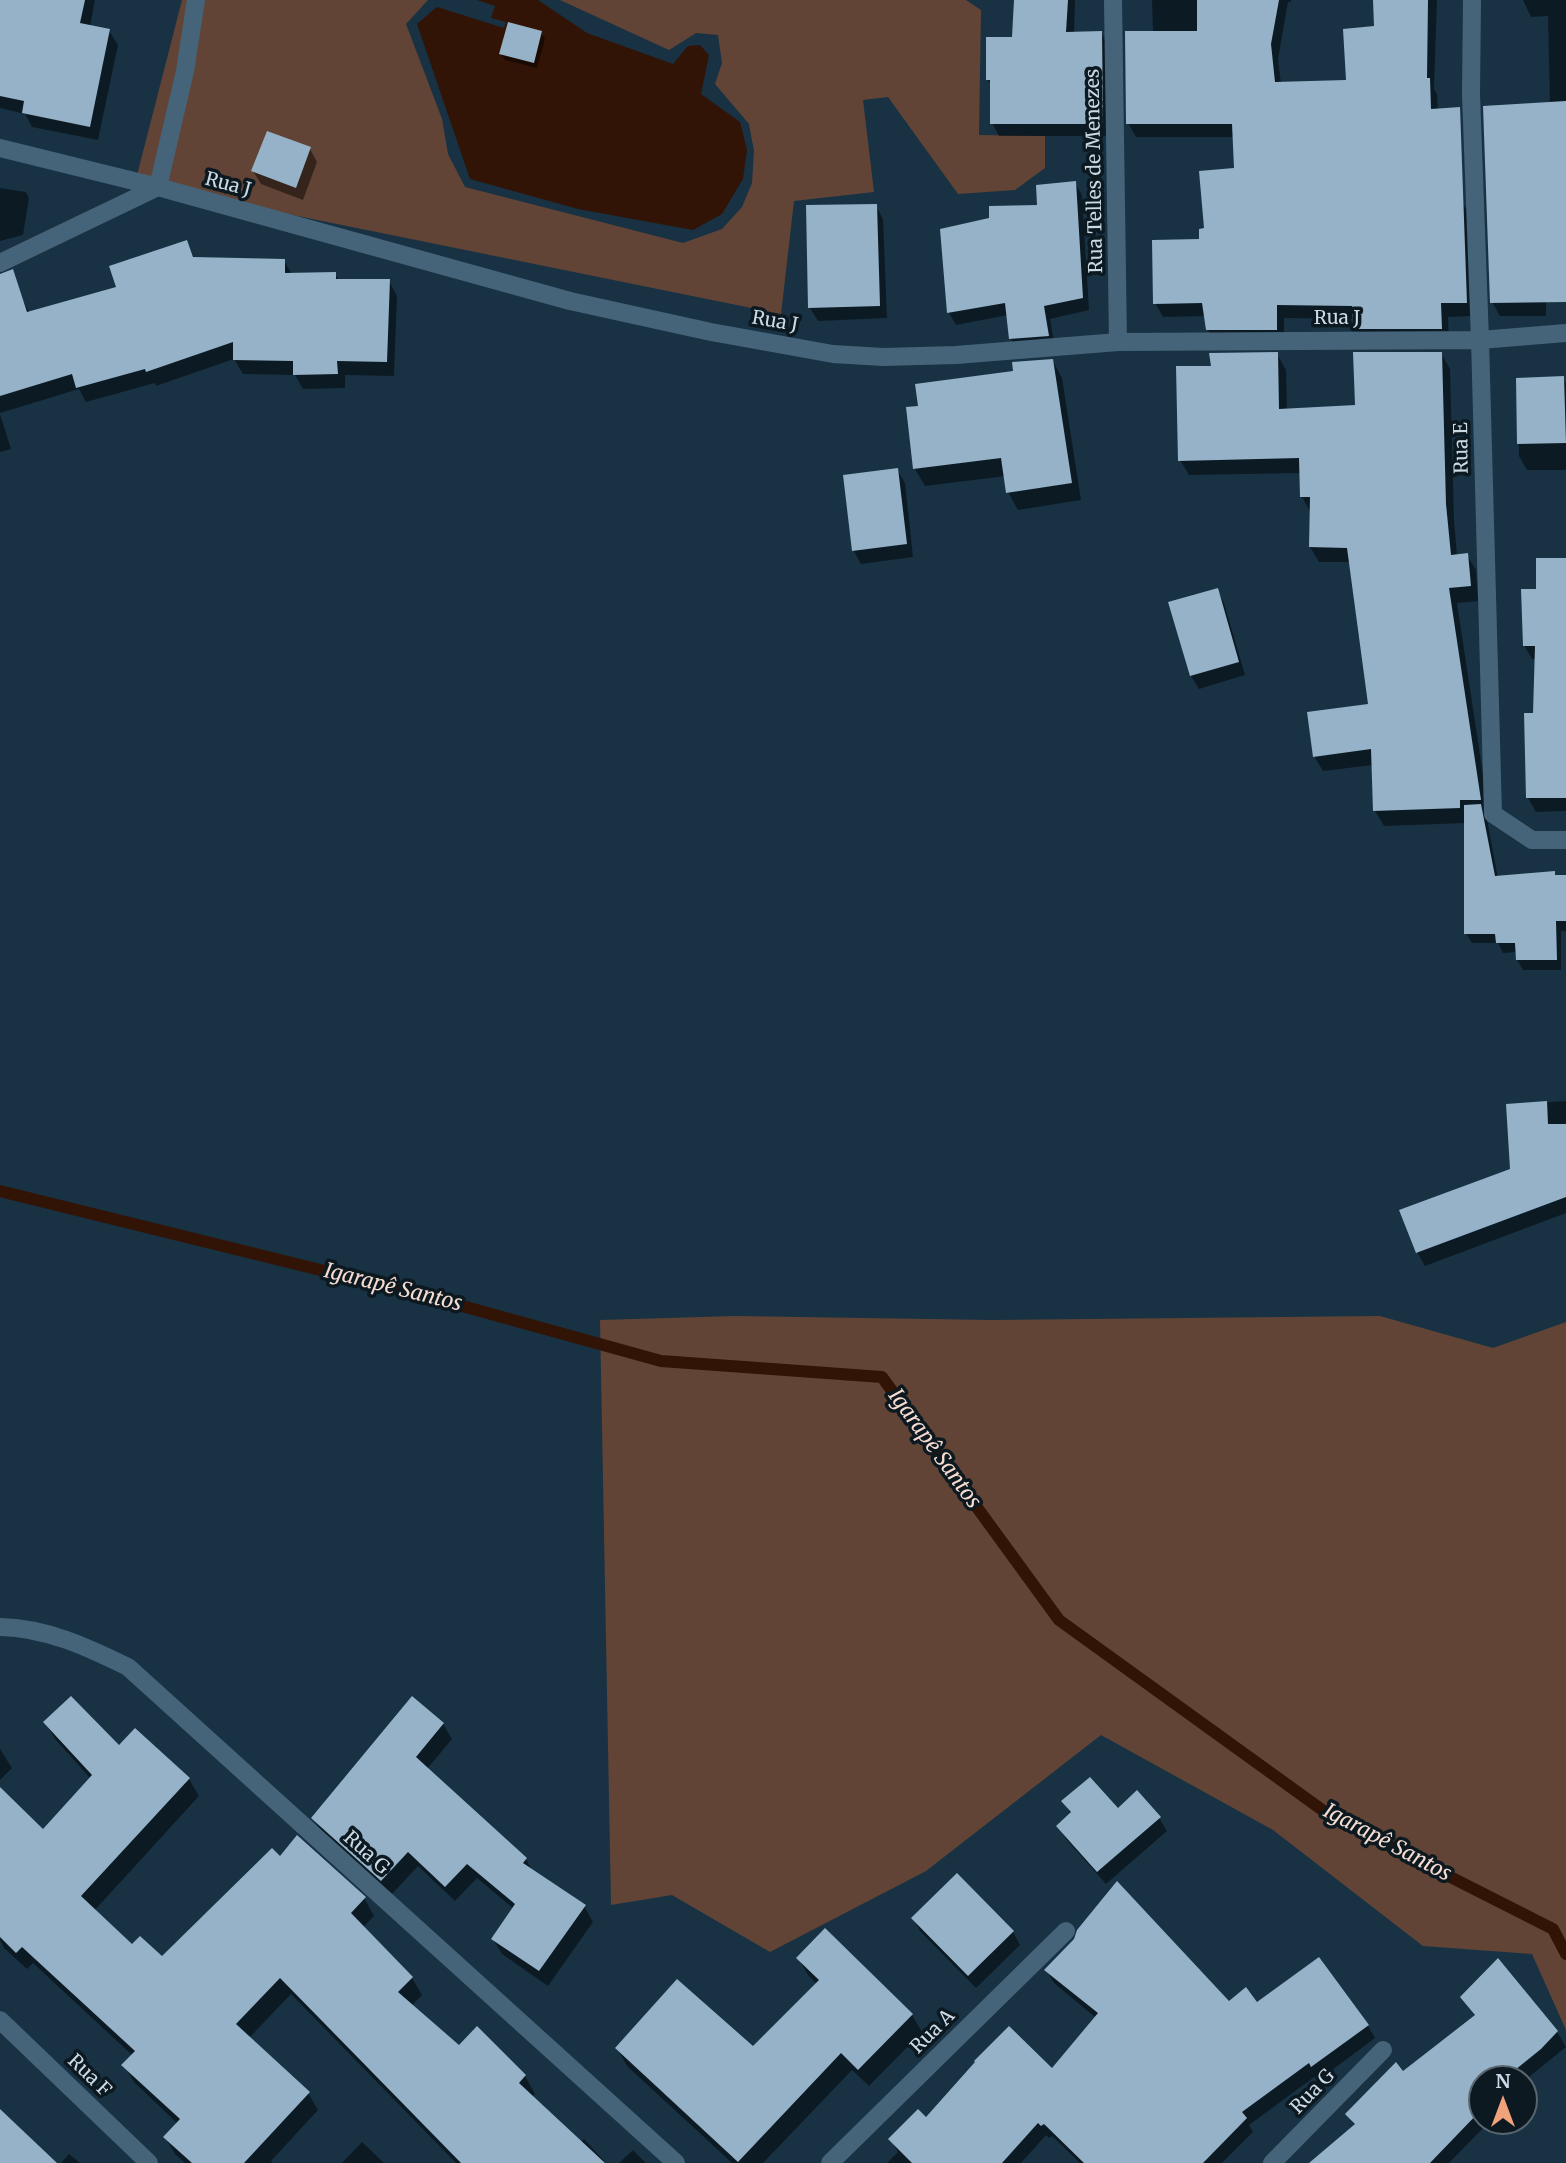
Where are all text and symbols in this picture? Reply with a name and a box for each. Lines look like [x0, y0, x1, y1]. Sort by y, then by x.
street label: Rua Telles de Menezes [1082, 69, 1108, 273]
street label: Rua J [203, 168, 253, 202]
street label: Rua J [750, 307, 800, 337]
street label: Rua J [1314, 308, 1360, 330]
street label: Rua E [1450, 422, 1474, 474]
water label: Igarapê Santos [322, 1259, 464, 1317]
water label: Igarapê Santos [882, 1385, 986, 1513]
water label: Igarapê Santos [1319, 1799, 1455, 1887]
street label: Rua G [339, 1827, 393, 1879]
street label: Rua A [906, 2005, 960, 2059]
street label: Rua F [63, 2050, 115, 2102]
street label: Rua G [1286, 2065, 1340, 2119]
north arrow [1468, 2065, 1538, 2135]
text: N [1495, 2069, 1511, 2093]

